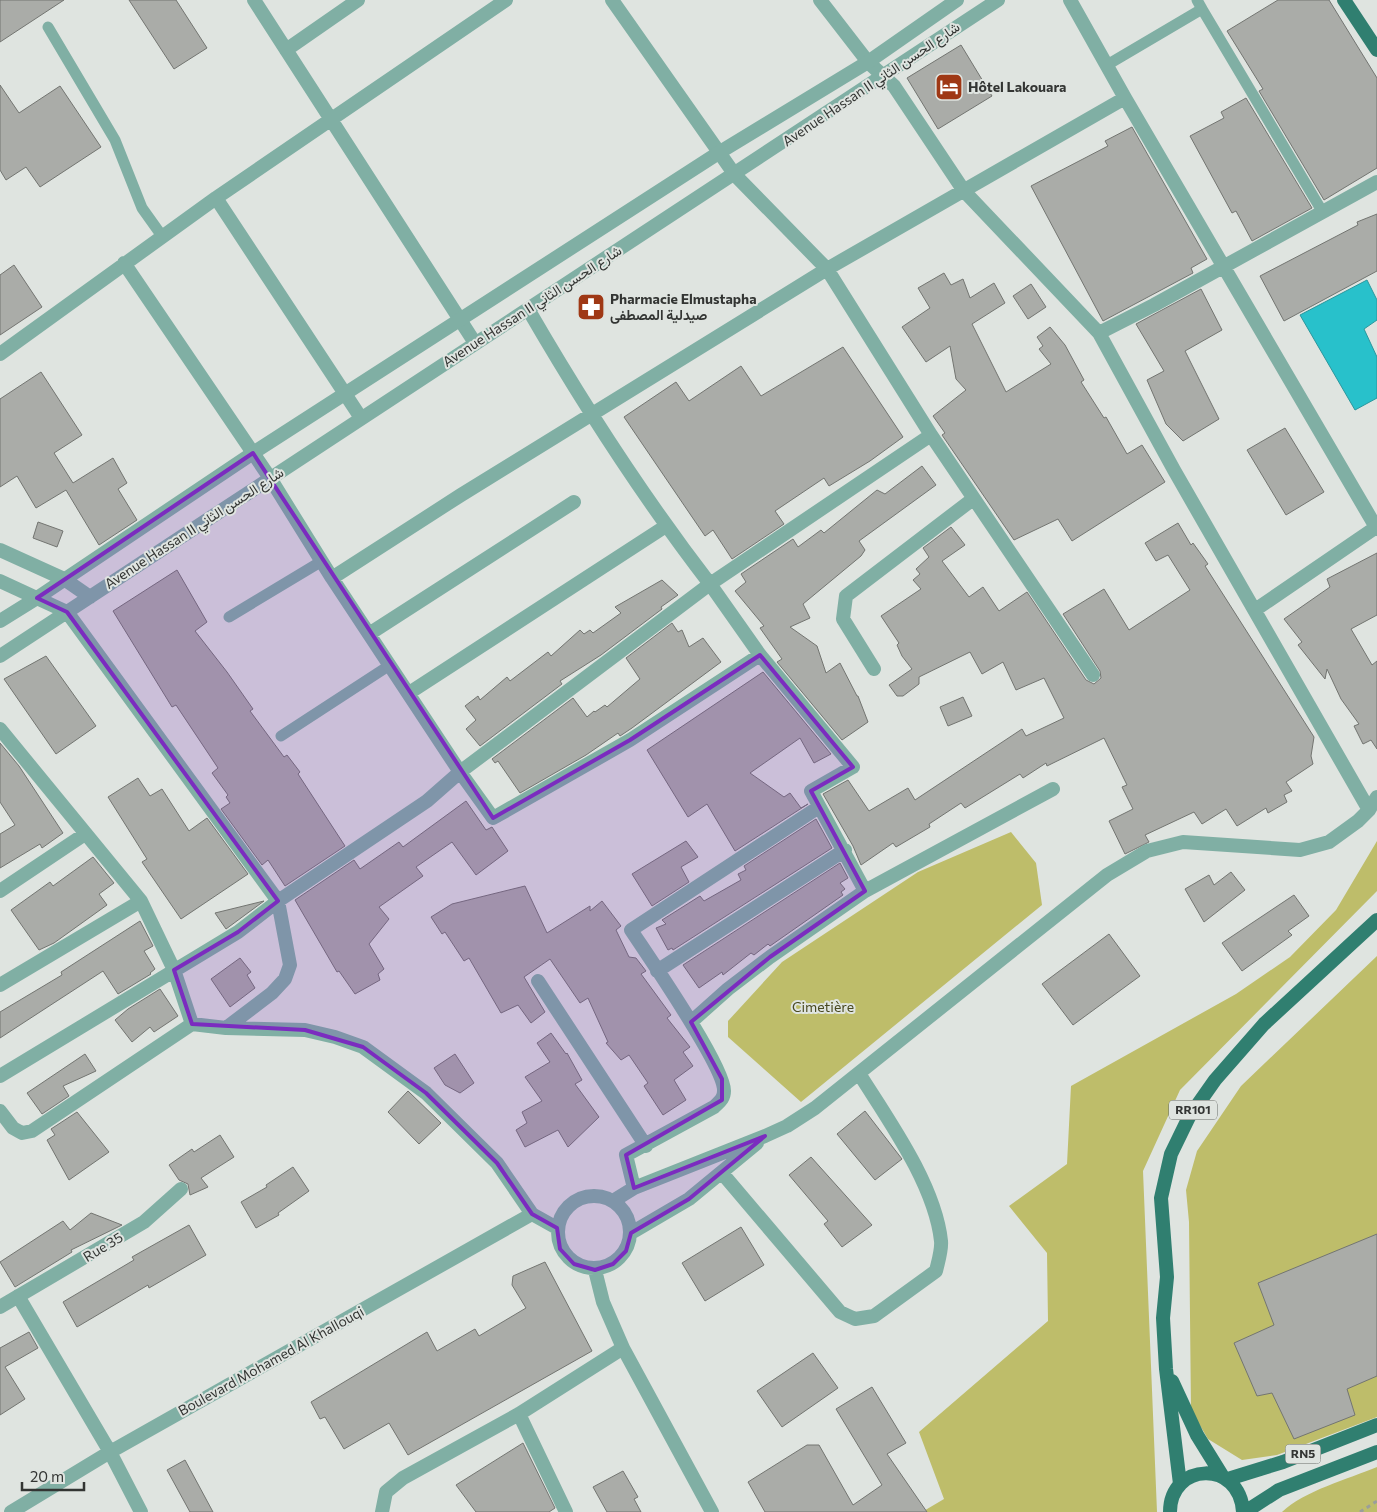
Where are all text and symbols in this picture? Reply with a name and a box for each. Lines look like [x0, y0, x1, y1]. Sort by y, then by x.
street label: Avenue Hassan II شارع الحسن الثاني [779, 18, 965, 153]
hotel icon: Hôtel Lakouara [934, 72, 964, 102]
place label: Hôtel Lakouara [968, 78, 1066, 95]
street label: Avenue Hassan II شارع الحسن الثاني [439, 241, 627, 373]
place label: Pharmacie Elmustapha صيدلية المصطفى [610, 290, 757, 324]
pharmacy icon: Pharmacie Elmustapha صيدلية المصطفى [576, 292, 606, 322]
street label: Avenue Hassan II شارع الحسن الثاني [101, 463, 289, 595]
park label: Cimetière [792, 998, 854, 1015]
road number: RR101 [1169, 1100, 1217, 1120]
street label: Rue 35 [80, 1228, 126, 1265]
street label: Boulevard Mohamed Al Khallouqi [175, 1302, 367, 1419]
road number: RN5 [1286, 1445, 1320, 1464]
scale bar [22, 1460, 85, 1492]
text: 20 m [30, 1467, 64, 1485]

